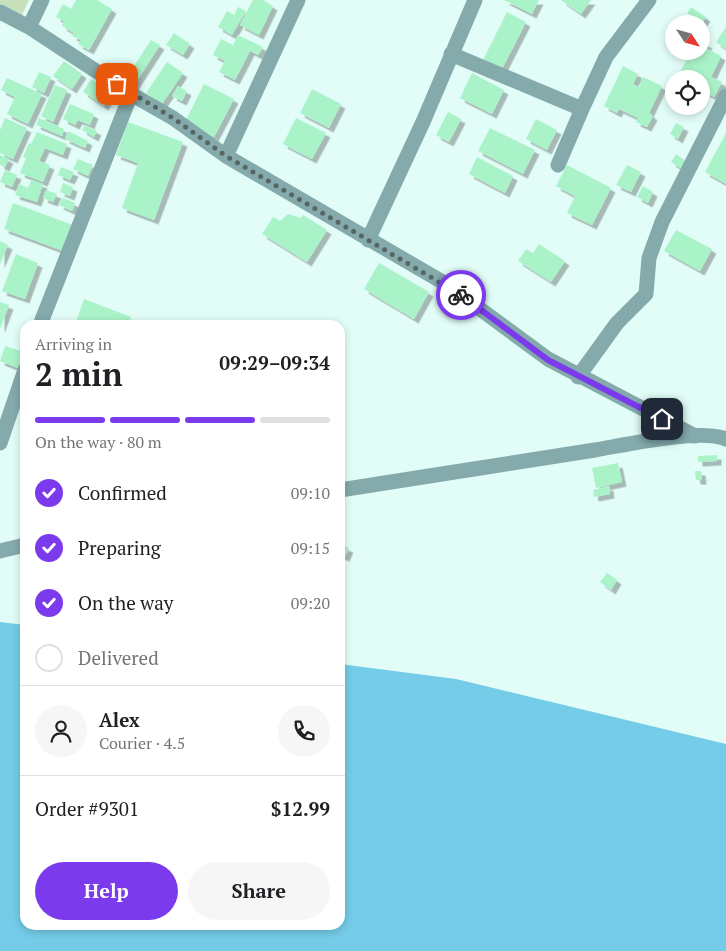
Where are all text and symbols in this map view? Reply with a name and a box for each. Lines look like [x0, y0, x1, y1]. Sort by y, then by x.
north arrow [665, 15, 710, 60]
map controls [665, 15, 710, 115]
pin [96, 63, 138, 105]
icon: bag [103, 70, 131, 98]
button: locate [665, 70, 710, 115]
courier [436, 270, 486, 320]
icon: bike [447, 281, 475, 309]
text: Arriving in [35, 333, 112, 355]
text: 09:29–09:34 [219, 350, 330, 375]
text: 2 min [35, 353, 123, 395]
pin [641, 398, 683, 440]
icon: home [648, 405, 676, 433]
text: On the way · 80 m [35, 431, 162, 453]
icon: check [35, 479, 63, 507]
text: Confirmed [78, 480, 167, 505]
text: 09:10 [291, 482, 330, 504]
icon: check [35, 534, 63, 562]
text: Preparing [78, 535, 161, 560]
text: 09:15 [291, 537, 330, 559]
icon: check [35, 589, 63, 617]
text: On the way [78, 590, 173, 615]
text: 09:20 [291, 592, 330, 614]
text: Delivered [78, 645, 159, 670]
button: person [35, 705, 87, 757]
button: phone [278, 705, 330, 757]
text: Alex [99, 707, 140, 732]
text: Courier · 4.5 [99, 732, 185, 754]
text: Order #9301 [35, 796, 139, 821]
text: $12.99 [271, 796, 330, 821]
button: Help [35, 862, 178, 920]
button: Share [188, 862, 330, 920]

